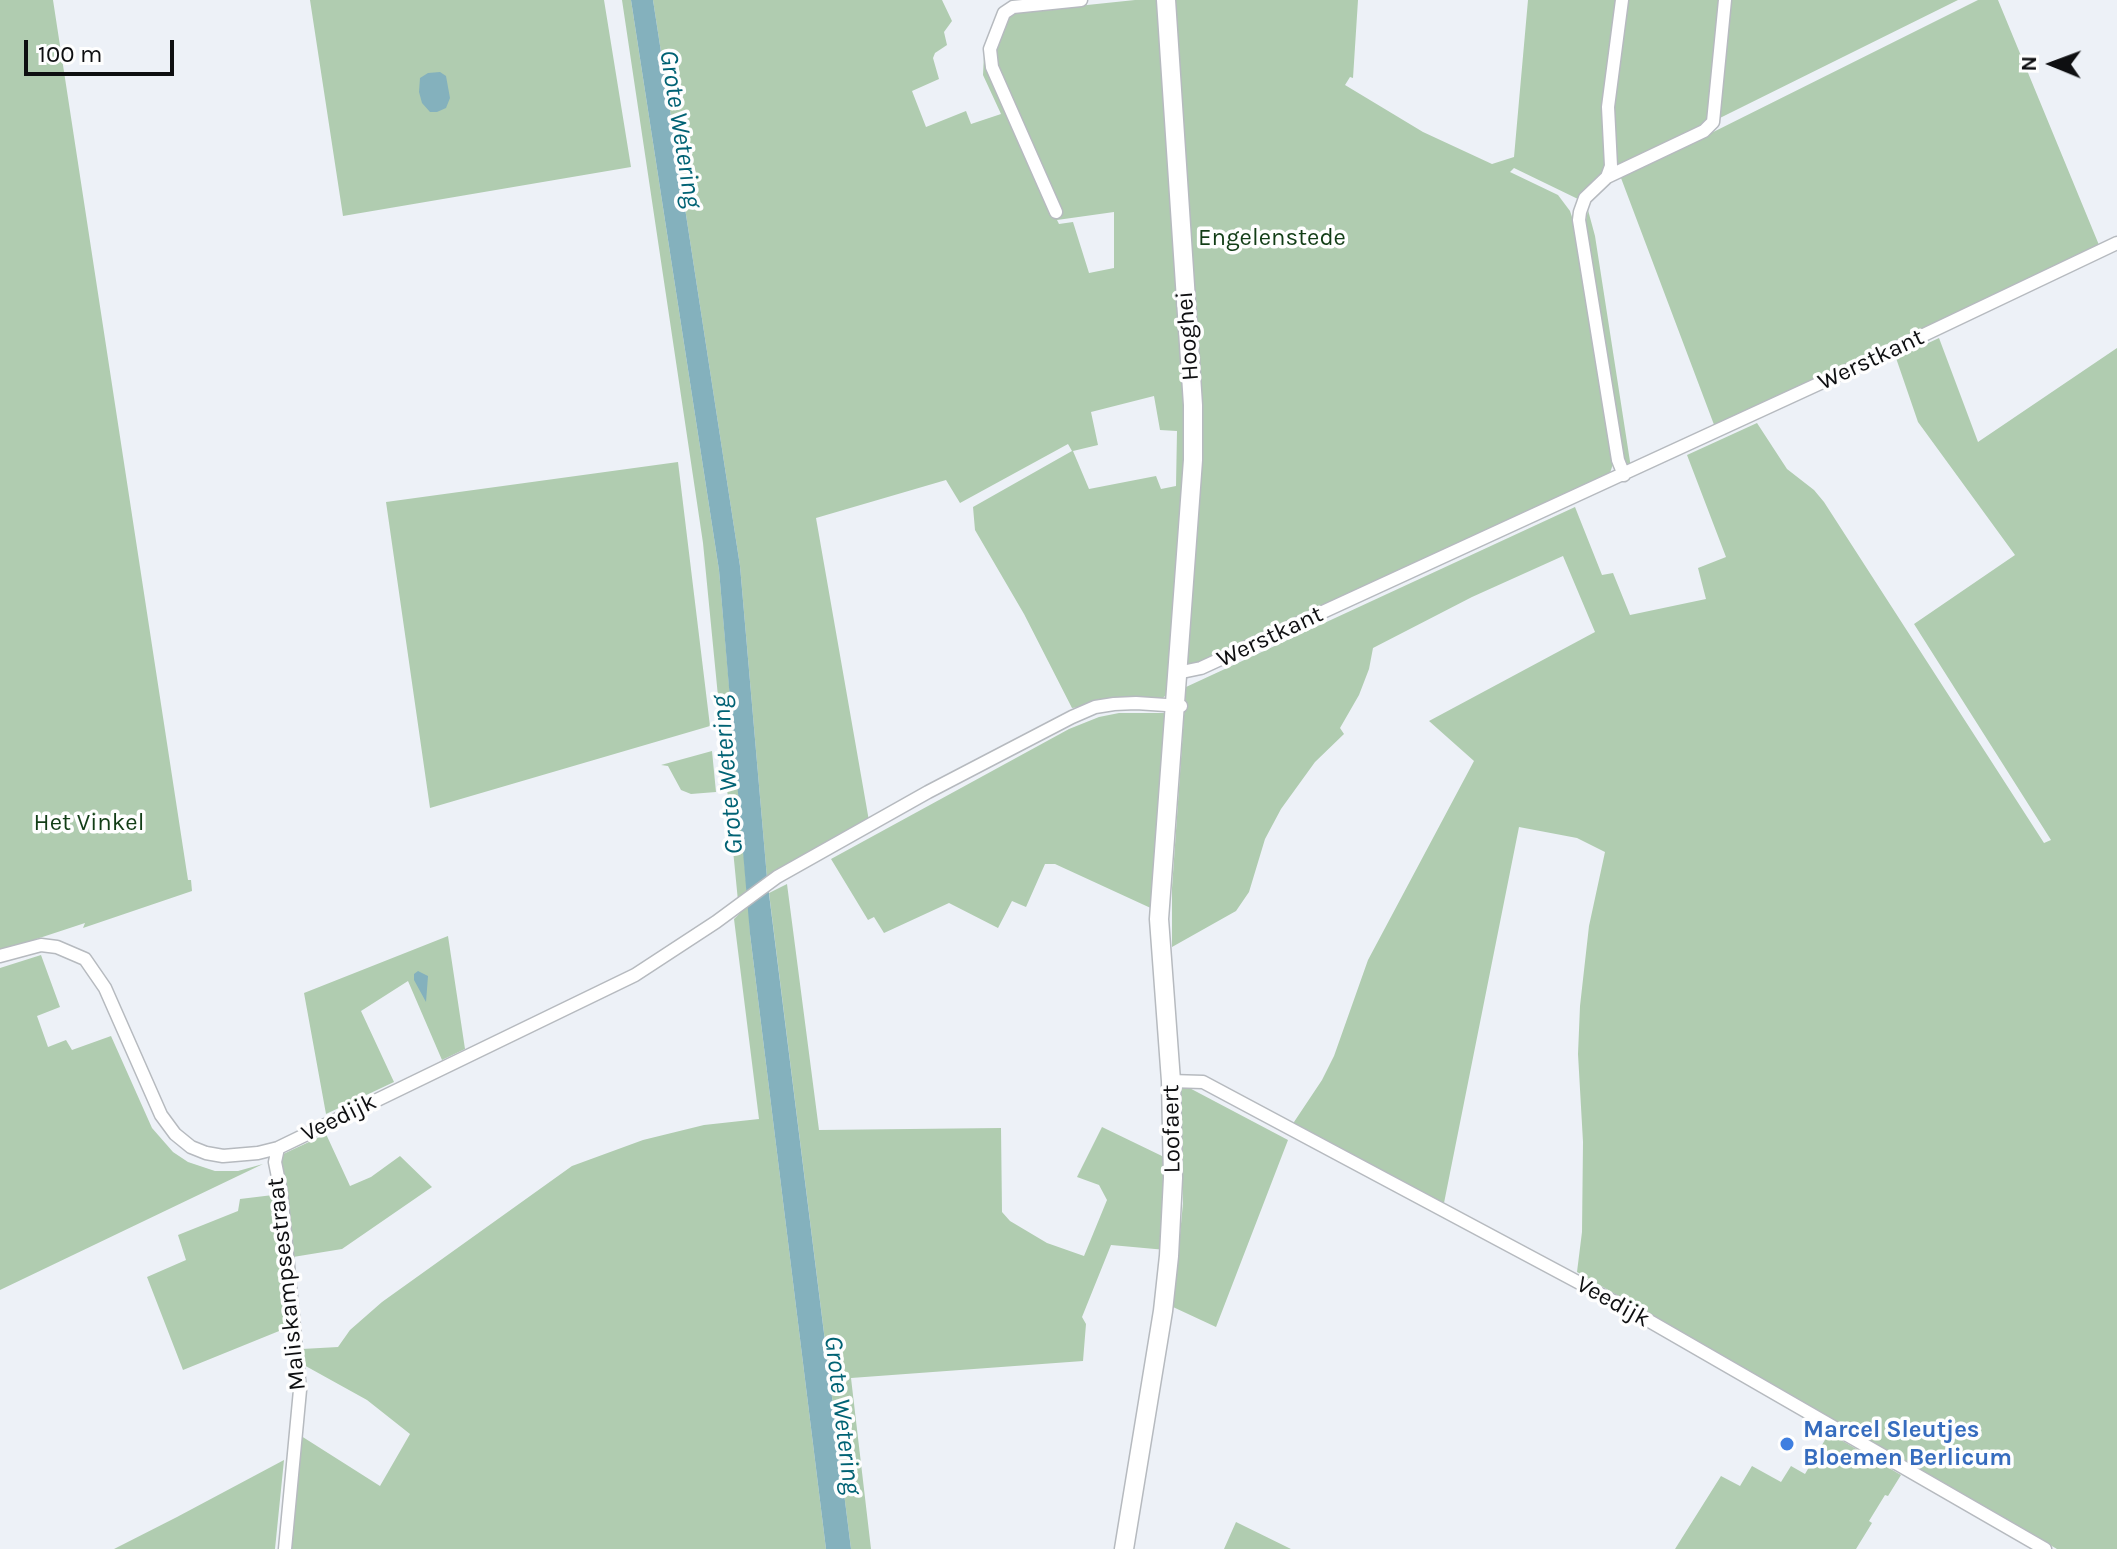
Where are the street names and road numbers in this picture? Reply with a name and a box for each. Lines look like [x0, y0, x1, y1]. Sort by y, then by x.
street label: Hooghei [1171, 290, 1205, 382]
street label: Werstkant [1813, 323, 1929, 397]
street label: Werstkant [1212, 600, 1328, 674]
street label: Loofaert [1157, 1084, 1187, 1174]
street label: Veedijk [297, 1088, 381, 1148]
street label: Maliskampsestraat [261, 1176, 313, 1392]
street label: Veedijk [1571, 1270, 1655, 1334]

